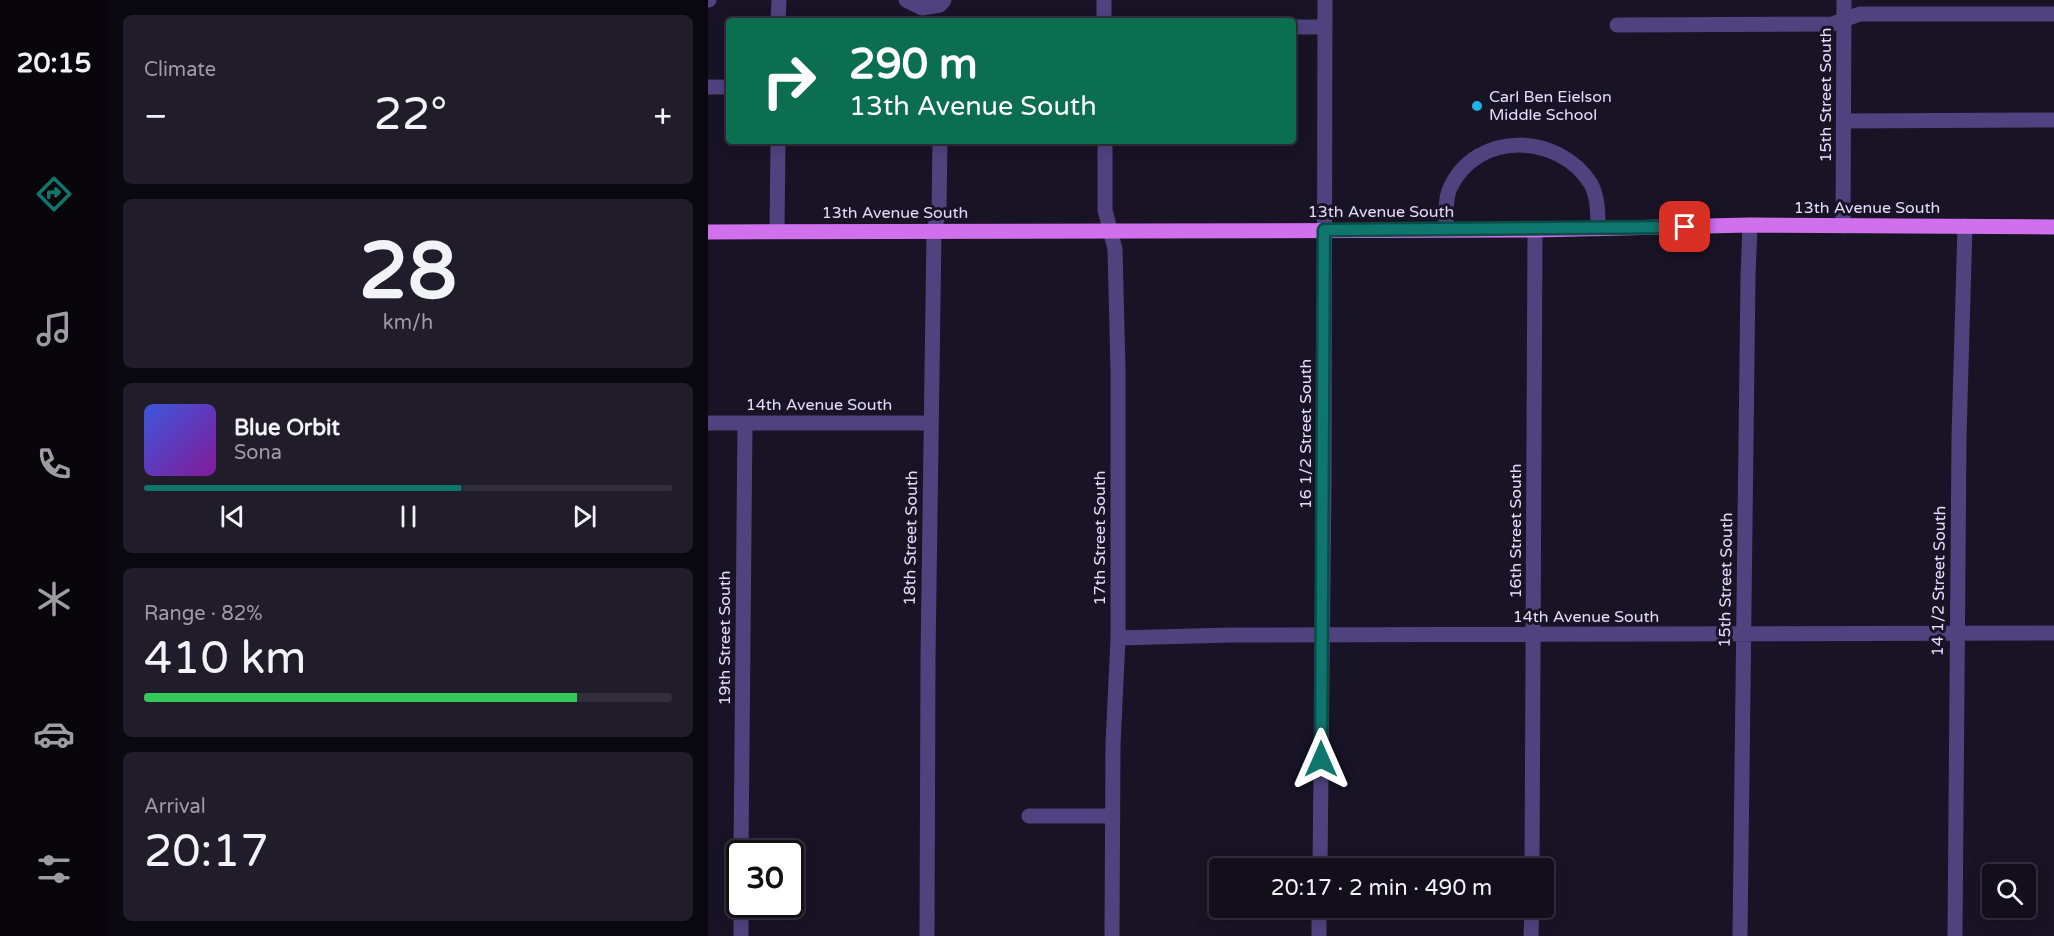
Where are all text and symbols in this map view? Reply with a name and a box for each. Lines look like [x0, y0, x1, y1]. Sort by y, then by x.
street label: 15th Street South [1816, 27, 1836, 163]
text: 290 m [849, 39, 978, 90]
icon: right [750, 42, 828, 120]
text: 20:15 [17, 47, 91, 80]
text: Climate [144, 58, 216, 82]
place label: Carl Ben Eielson Middle School [1489, 87, 1612, 125]
text: 22° [374, 88, 447, 142]
text: 13th Avenue South [849, 90, 1097, 123]
text: − [144, 97, 168, 136]
text: + [653, 97, 672, 136]
marker: Carl Ben Eielson Middle School [1470, 99, 1484, 113]
icon: directions [33, 173, 75, 215]
street label: 13th Avenue South [1794, 198, 1940, 218]
pin [1659, 201, 1710, 252]
street label: 13th Avenue South [1308, 202, 1454, 222]
street label: 13th Avenue South [822, 203, 968, 223]
icon: arrive [1668, 210, 1701, 243]
text: 28 [359, 225, 457, 319]
icon: music [33, 308, 75, 350]
text: km/h [383, 311, 433, 335]
street label: 16 1/2 Street South [1296, 359, 1316, 509]
street label: 14th Avenue South [746, 395, 892, 415]
text: Blue Orbit [234, 415, 340, 441]
text: Sona [234, 441, 282, 465]
icon: phone [33, 443, 75, 485]
street label: 16th Street South [1506, 463, 1526, 599]
street label: 18th Street South [900, 470, 922, 606]
street label: 17th Street South [1090, 470, 1110, 606]
icon: previous [216, 500, 249, 533]
icon: pause [392, 500, 425, 533]
icon: next [568, 500, 601, 533]
street label: 14 1/2 Street South [1928, 505, 1950, 657]
street label: 15th Street South [1715, 512, 1737, 648]
street label: 19th Street South [715, 570, 735, 706]
icon: climate [33, 578, 75, 620]
text: Range · 82% [144, 602, 263, 626]
street label: 14th Avenue South [1513, 607, 1659, 627]
text: 410 km [144, 632, 306, 686]
icon: car [33, 713, 75, 755]
position arrow [1289, 727, 1353, 791]
text: Arrival [144, 795, 206, 819]
text: 20:17 [144, 825, 269, 879]
speed limit sign: 30 [726, 840, 804, 918]
icon: filters [33, 848, 75, 890]
map controls [1982, 864, 2036, 918]
button: search [1982, 864, 2036, 918]
text: 20:17 · 2 min · 490 m [1271, 875, 1492, 901]

